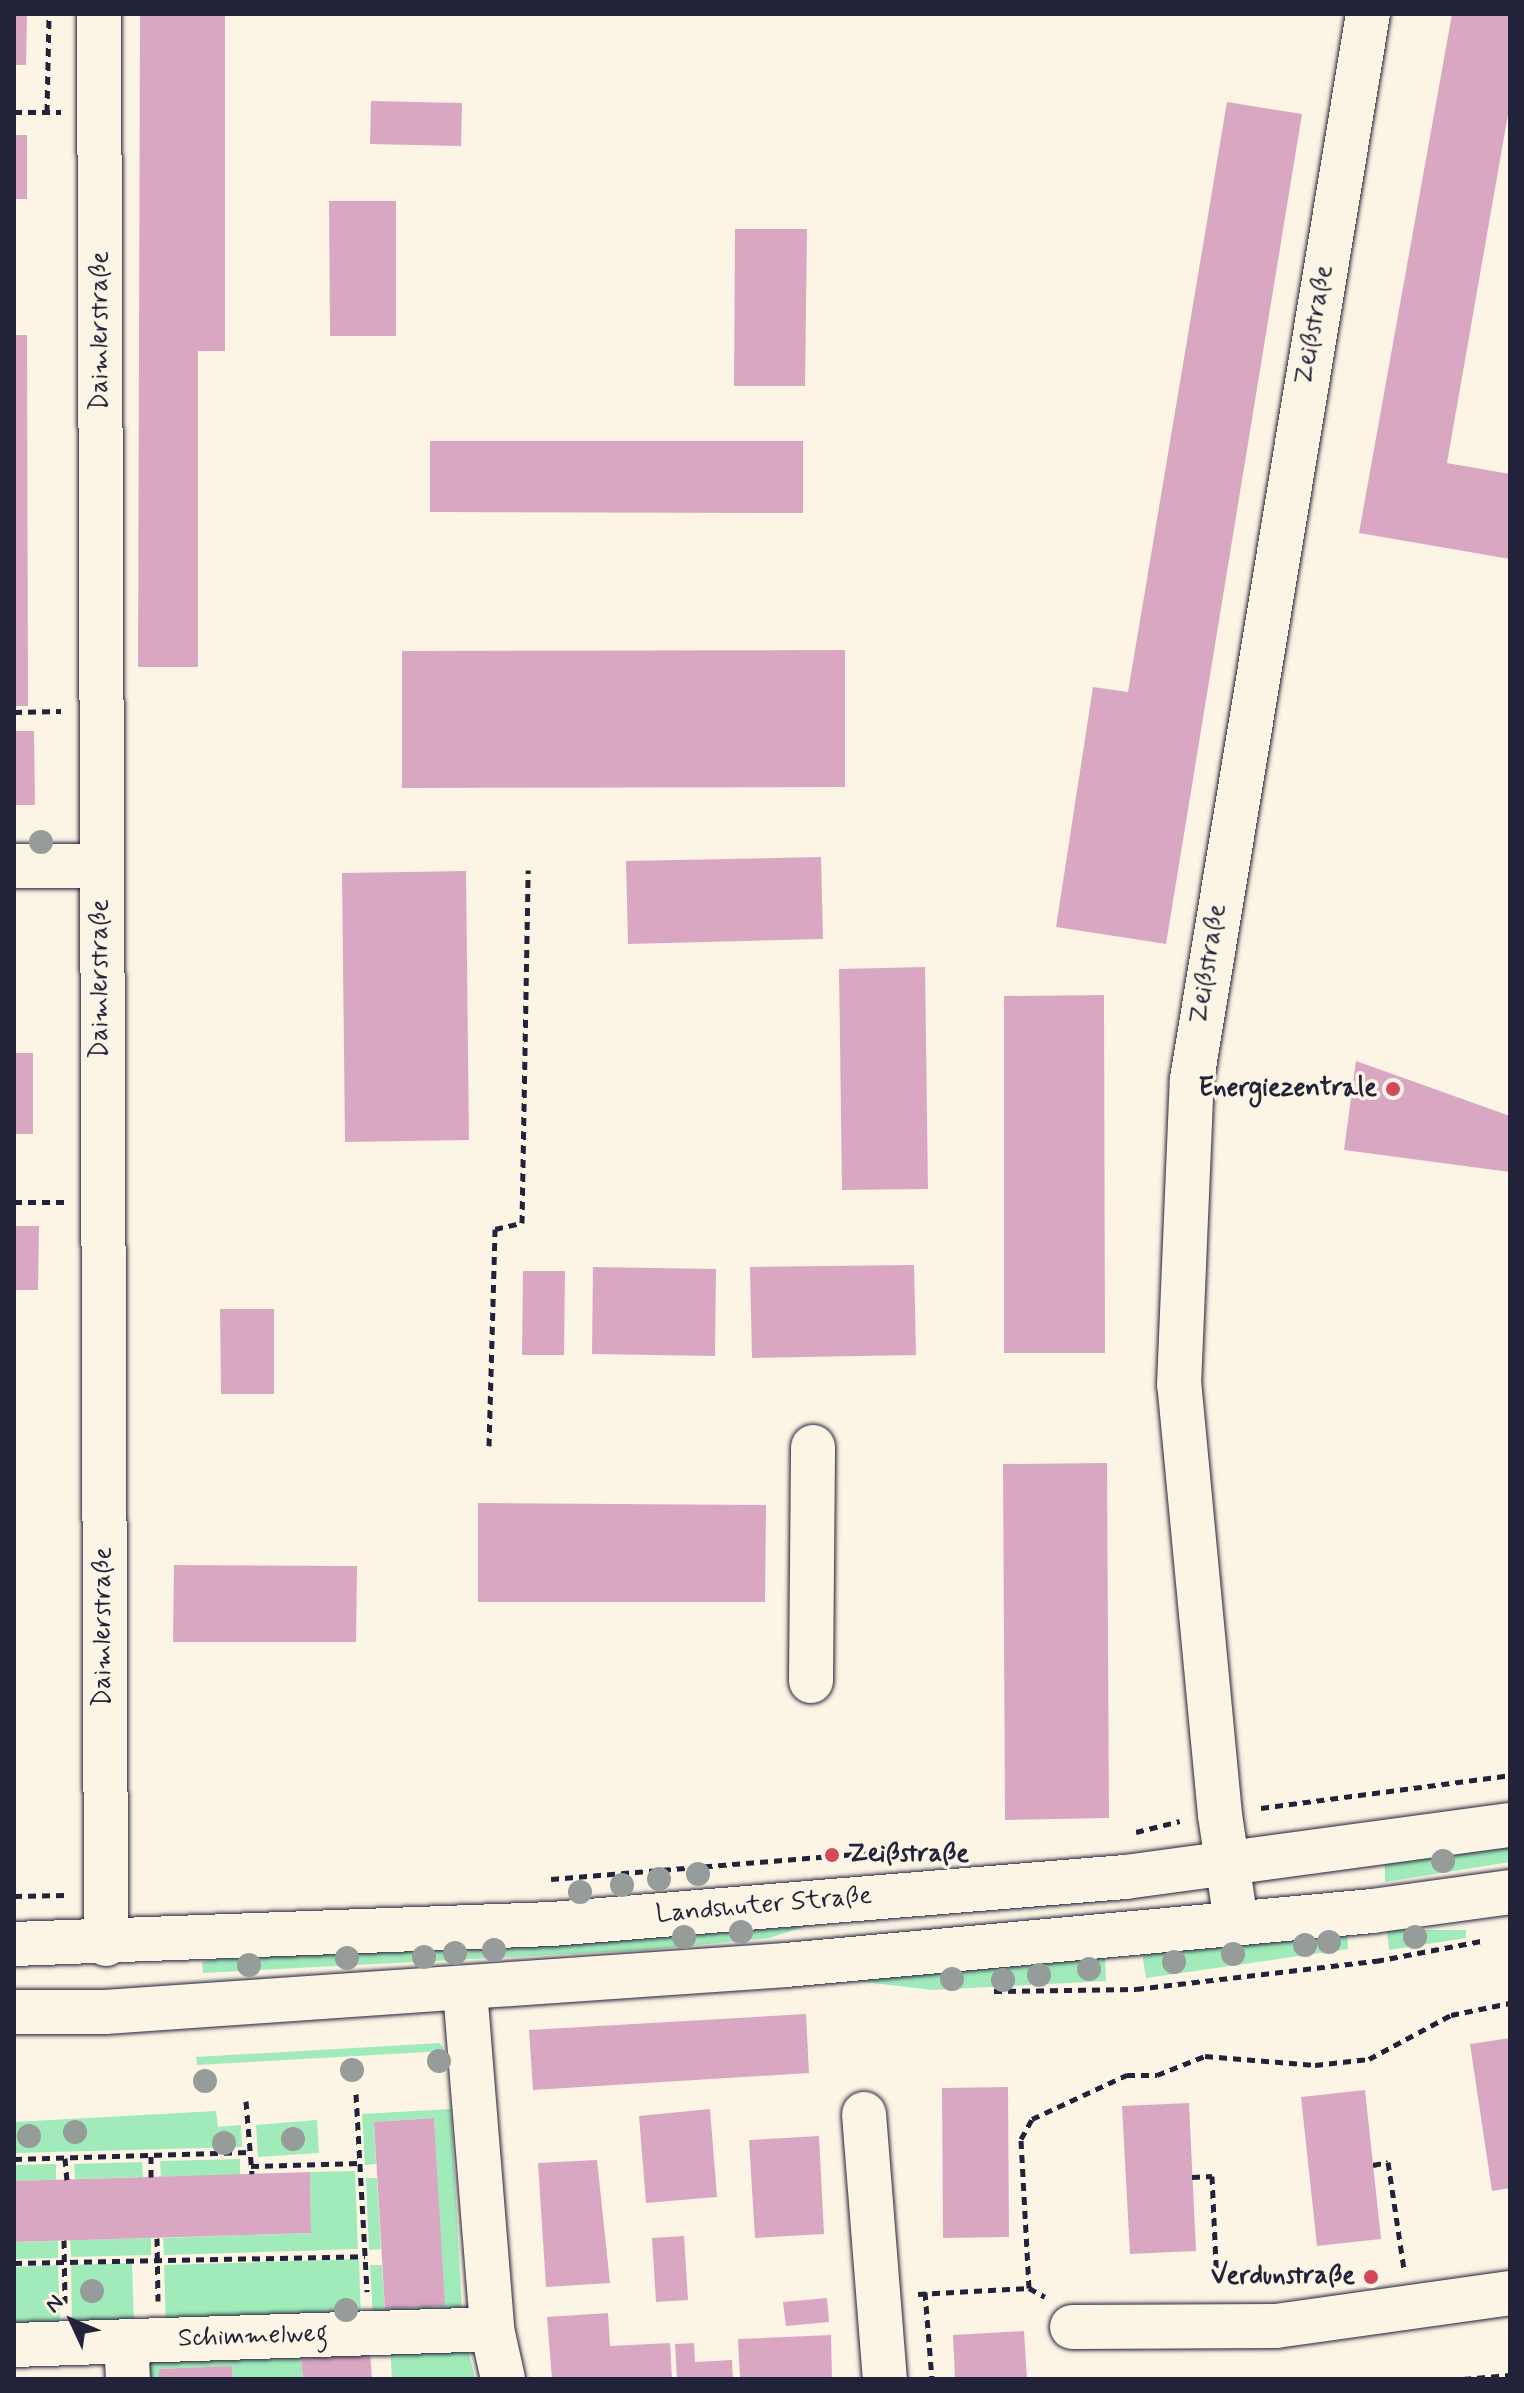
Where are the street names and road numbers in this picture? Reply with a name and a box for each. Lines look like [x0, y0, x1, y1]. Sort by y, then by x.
street label: Daimlerstraße [85, 251, 117, 411]
street label: Zeißstraße [1289, 263, 1341, 387]
street label: Daimlerstraße [85, 899, 117, 1059]
street label: Zeißstraße [1184, 902, 1234, 1026]
street label: Daimlerstraße [88, 1547, 120, 1707]
street label: Landshuter Straße [657, 1881, 871, 1931]
street label: Schimmelweg [177, 2319, 329, 2355]

